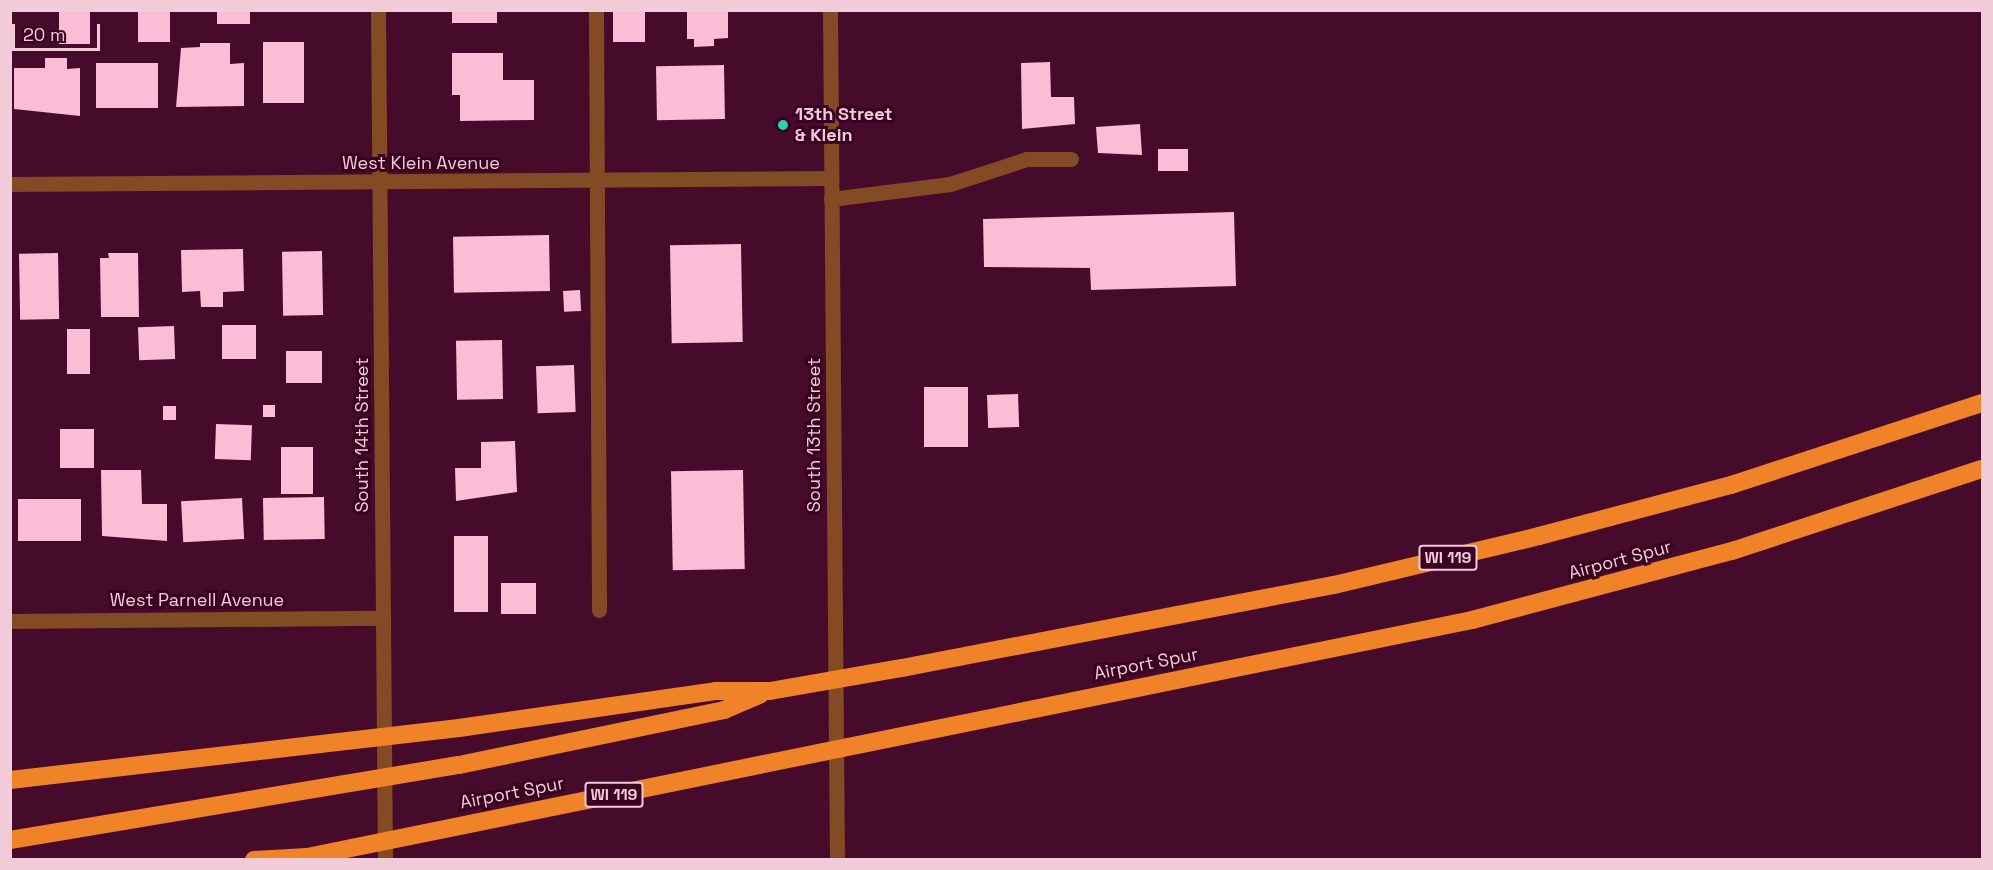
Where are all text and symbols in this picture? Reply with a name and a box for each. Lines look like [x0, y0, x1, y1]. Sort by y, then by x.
scale bar [15, 12, 104, 50]
text: 20 m [23, 23, 66, 46]
place label: 13th Street & Klein [795, 104, 893, 146]
marker: 13th Street & Klein [776, 118, 790, 132]
street label: West Klein Avenue [342, 152, 500, 174]
street label: South 14th Street [351, 358, 373, 512]
street label: South 13th Street [803, 358, 825, 512]
street label: Airport Spur [1566, 536, 1674, 584]
road number: WI 119 [1418, 545, 1478, 571]
street label: West Parnell Avenue [110, 589, 284, 611]
street label: Airport Spur [1092, 643, 1200, 685]
street label: Airport Spur [458, 772, 566, 814]
road number: WI 119 [584, 782, 644, 808]

